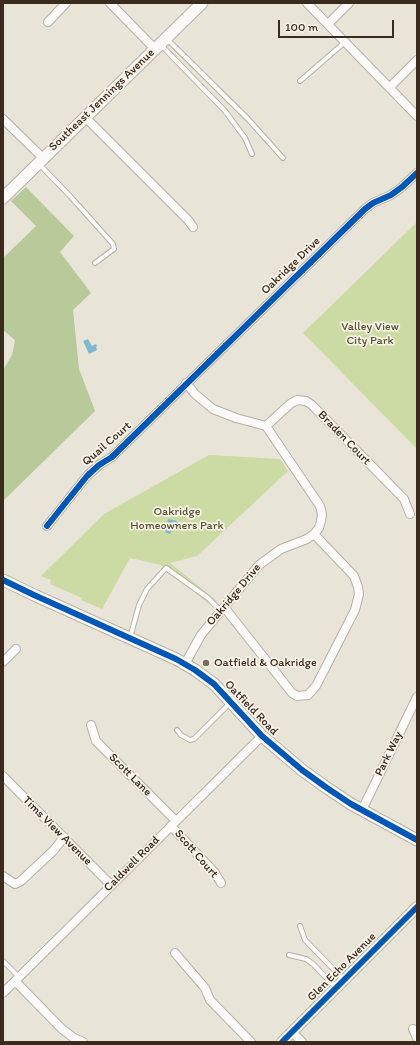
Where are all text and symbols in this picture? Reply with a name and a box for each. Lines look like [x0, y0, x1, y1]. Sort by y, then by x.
scale bar [280, 12, 396, 38]
text: 100 m [285, 20, 318, 34]
street label: Southeast Jennings Avenue [46, 46, 158, 154]
street label: Oakridge Drive [258, 234, 324, 298]
park label: Valley View City Park [341, 320, 399, 348]
street label: Braden Court [314, 408, 374, 468]
street label: Quail Court [80, 419, 134, 469]
park label: Oakridge Homeowners Park [130, 505, 224, 533]
street label: Oakridge Drive [204, 561, 264, 629]
place label: Oatfield & Oakridge [214, 656, 317, 670]
marker: Oatfield & Oakridge [201, 658, 211, 668]
street label: Oatfield Road [221, 677, 281, 739]
street label: Park Way [372, 729, 406, 779]
street label: Scott Lane [106, 751, 154, 799]
street label: Tims View Avenue [19, 793, 95, 869]
street label: Scott Court [171, 827, 221, 881]
street label: Caldwell Road [101, 833, 163, 895]
street label: Glen Echo Avenue [305, 930, 379, 1004]

